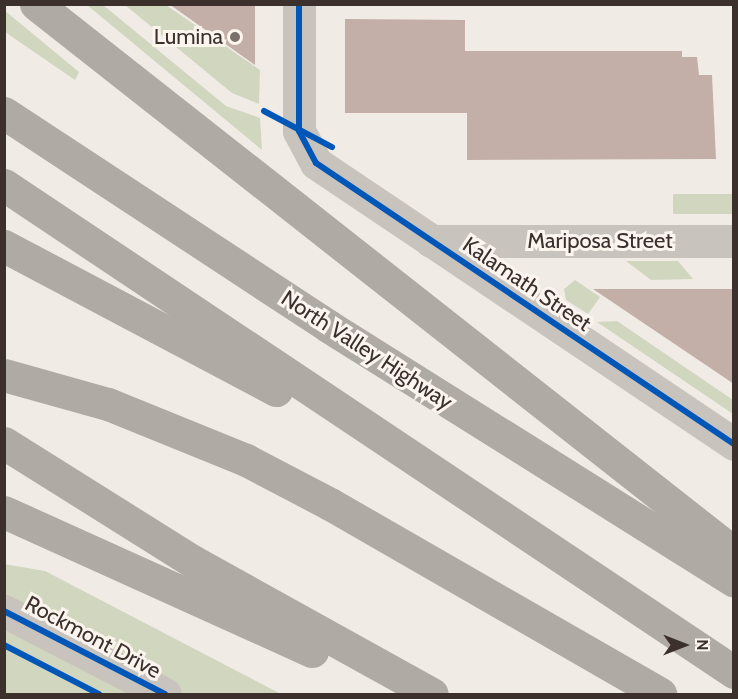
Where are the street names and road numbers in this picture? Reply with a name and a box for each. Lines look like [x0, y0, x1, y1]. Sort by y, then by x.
street label: Mariposa Street [527, 228, 673, 254]
street label: Kalamath Street [458, 231, 596, 337]
street label: North Valley Highway [276, 285, 458, 415]
street label: Rockmont Drive [21, 590, 165, 684]

